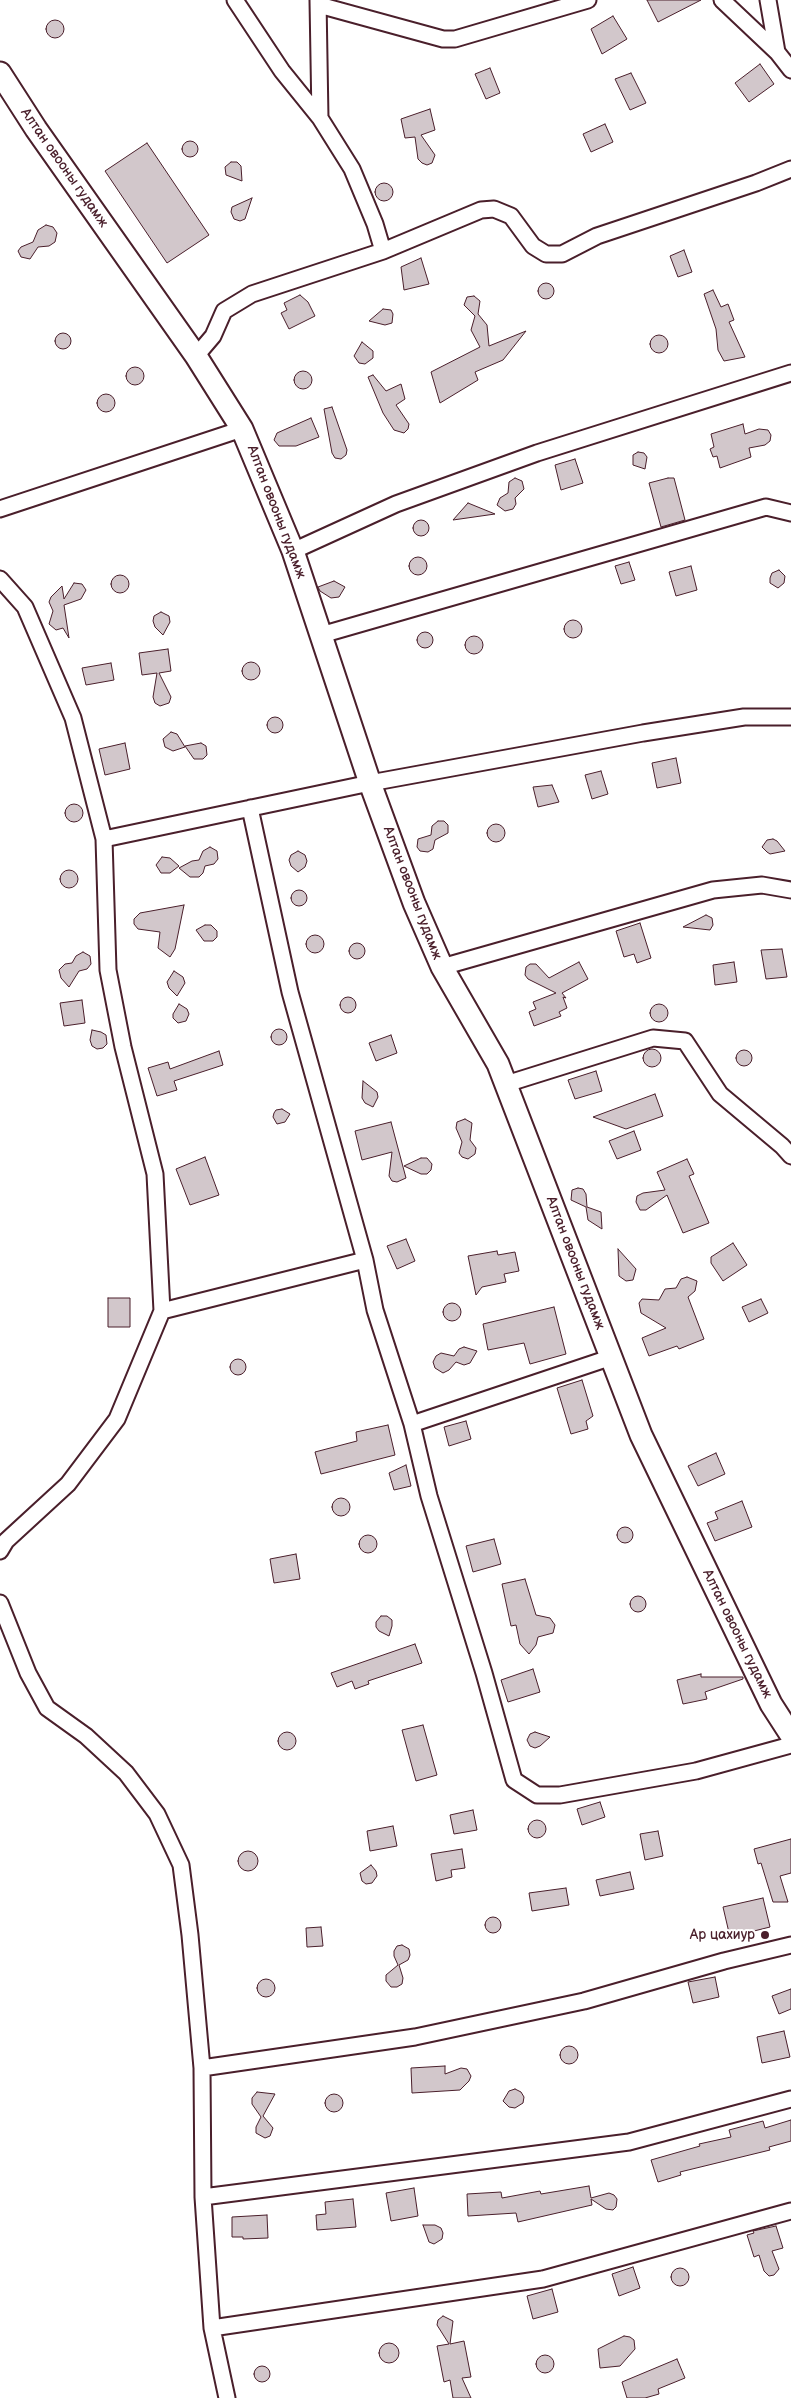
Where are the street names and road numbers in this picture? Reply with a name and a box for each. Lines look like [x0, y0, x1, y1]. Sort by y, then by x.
street label: Алтан овооны гудамж [17, 105, 111, 231]
street label: Алтан овооны гудамж [243, 443, 309, 581]
street label: Алтан овооны гудамж [379, 824, 445, 962]
street label: Алтан овооны гудамж [542, 1194, 608, 1332]
street label: Алтан овооны гудамж [698, 1567, 776, 1701]

